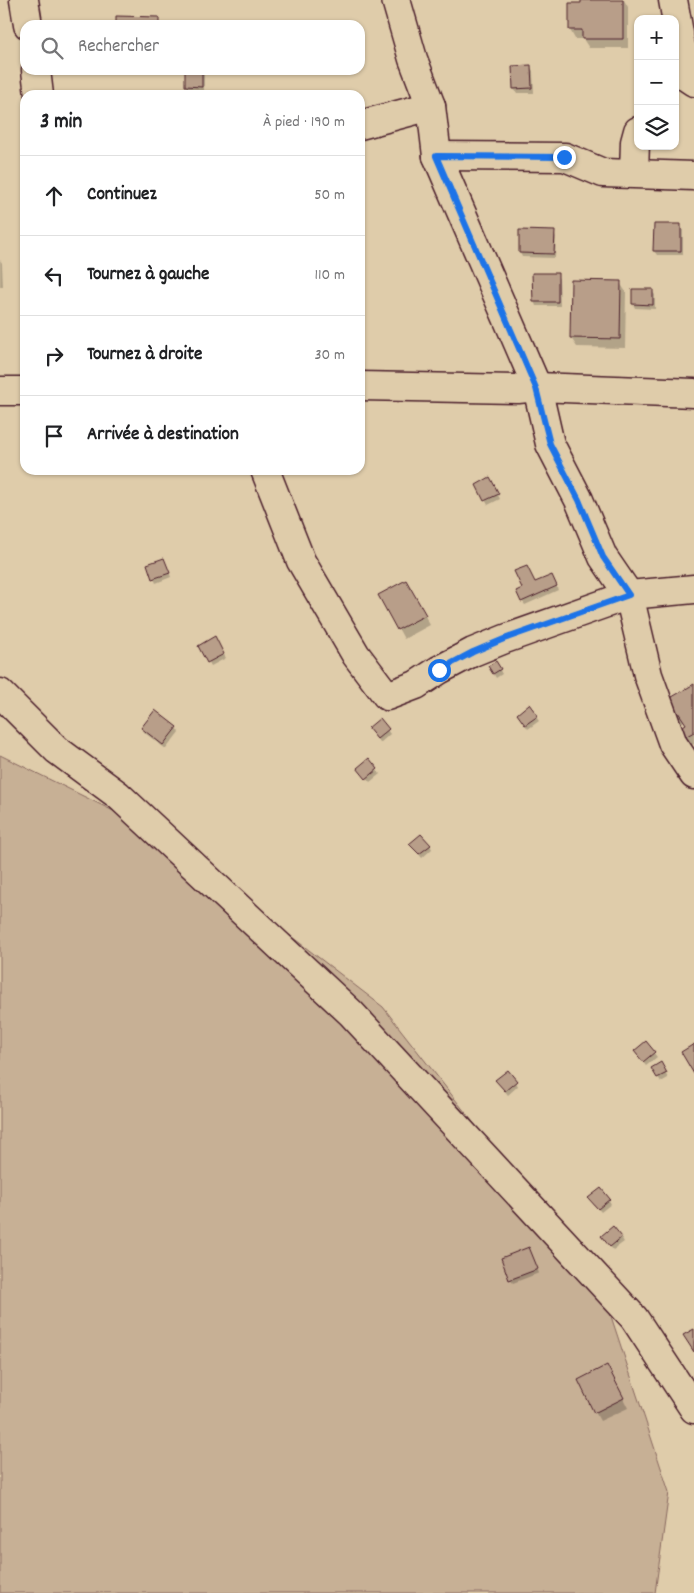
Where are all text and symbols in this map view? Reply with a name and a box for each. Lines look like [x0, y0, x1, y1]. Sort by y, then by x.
map controls [634, 15, 679, 150]
button: + [634, 15, 679, 60]
search box [20, 20, 365, 75]
icon: search [38, 34, 66, 62]
text: Rechercher [78, 34, 159, 61]
button: − [634, 60, 679, 105]
button: layers [634, 105, 679, 150]
text: 3 min [40, 108, 82, 138]
text: À pied · 190 m [263, 111, 345, 134]
route end [553, 146, 576, 169]
icon: ahead [40, 182, 68, 210]
text: Continuez [87, 182, 157, 209]
text: 50 m [314, 184, 345, 207]
icon: left [40, 262, 68, 290]
text: Tournez à gauche [87, 262, 209, 289]
text: 110 m [315, 264, 345, 287]
icon: right [40, 342, 68, 370]
text: Tournez à droite [87, 342, 202, 369]
text: 30 m [315, 344, 345, 367]
icon: arrive [40, 422, 68, 450]
text: Arrivée à destination [87, 422, 239, 449]
route start [428, 659, 451, 682]

